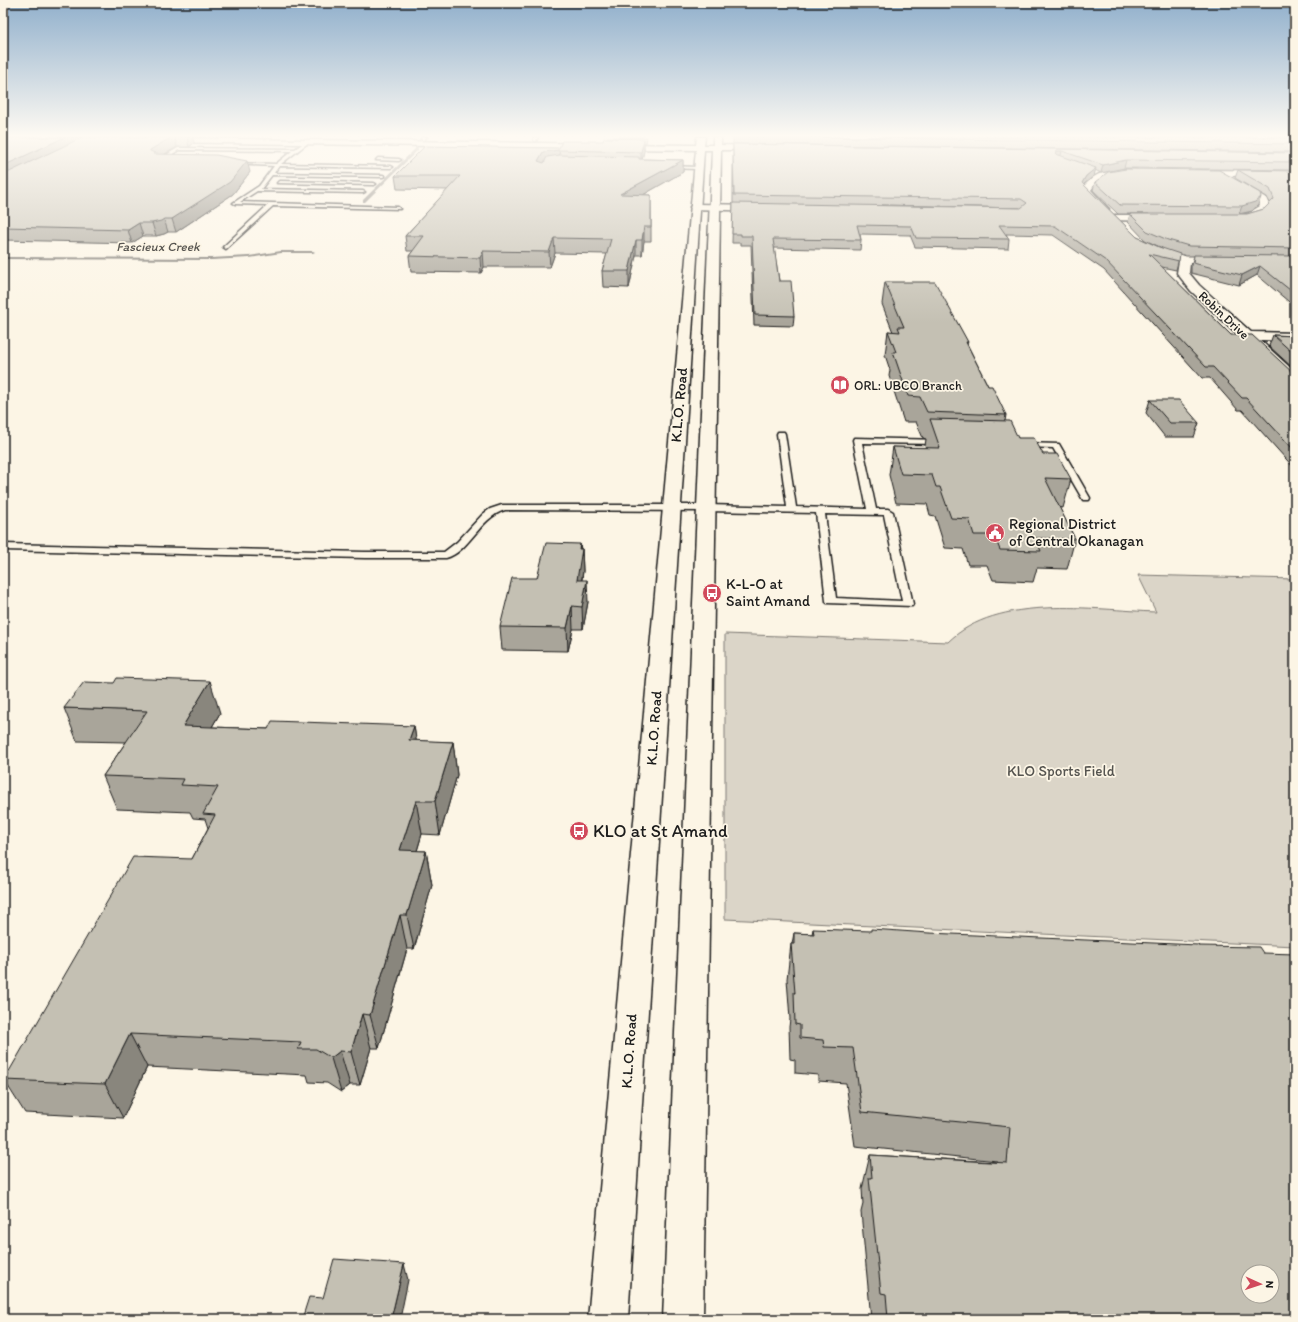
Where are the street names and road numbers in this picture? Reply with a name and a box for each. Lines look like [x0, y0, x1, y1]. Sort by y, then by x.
street label: Robin Drive [1196, 288, 1252, 342]
street label: K.L.O. Road [667, 366, 691, 443]
street label: K.L.O. Road [642, 689, 666, 766]
street label: K.L.O. Road [617, 1012, 641, 1089]

